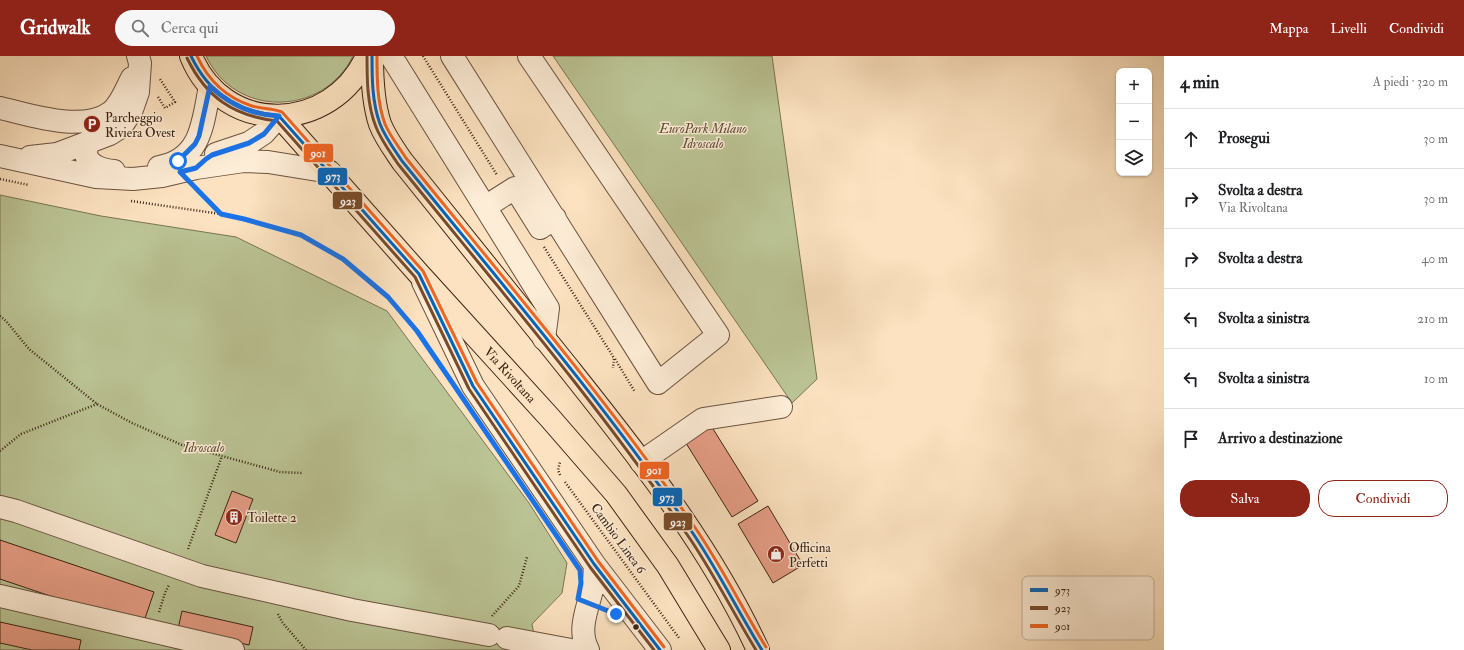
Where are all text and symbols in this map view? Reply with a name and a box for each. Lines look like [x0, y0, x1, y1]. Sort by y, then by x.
search box [115, 10, 395, 46]
text: Gridwalk [20, 16, 91, 40]
icon: search [129, 17, 151, 39]
text: Cerca qui [161, 19, 218, 38]
text: Mappa [1269, 20, 1308, 37]
text: Livelli [1330, 20, 1367, 37]
text: Condividi [1389, 20, 1444, 37]
map controls [1116, 68, 1152, 176]
button: + [1116, 68, 1152, 104]
text: 4 min [1180, 72, 1219, 93]
text: A piedi · 320 m [1373, 74, 1448, 90]
button: − [1116, 104, 1152, 140]
place label: Parcheggio Riviera Ovest [105, 110, 175, 141]
parking icon: Parcheggio Riviera Ovest [82, 114, 102, 134]
park label: EuroPark Milano Idroscalo [658, 121, 747, 152]
icon: ahead [1180, 128, 1202, 150]
text: Prosegui [1218, 129, 1270, 148]
text: 30 m [1424, 131, 1448, 147]
button: layers [1116, 140, 1152, 176]
line badge: 901 [303, 143, 334, 163]
text: 901 [309, 147, 326, 160]
route start [169, 152, 187, 170]
line badge: 973 [317, 167, 348, 186]
text: 973 [325, 170, 340, 183]
text: Svolta a destra [1218, 181, 1302, 200]
icon: right [1180, 188, 1202, 210]
line badge: 923 [332, 191, 363, 210]
text: 30 m [1424, 191, 1448, 207]
text: 923 [339, 195, 356, 208]
text: Via Rivoltana [1218, 200, 1288, 216]
icon: right [1180, 248, 1202, 270]
text: Svolta a destra [1218, 249, 1302, 268]
text: 40 m [1422, 251, 1448, 267]
icon: left [1180, 308, 1202, 330]
text: Svolta a sinistra [1218, 309, 1310, 328]
text: 210 m [1417, 311, 1448, 327]
street label: Via Rivoltana [480, 344, 540, 407]
icon: left [1180, 368, 1202, 390]
text: Svolta a sinistra [1218, 369, 1310, 388]
text: 10 m [1424, 371, 1448, 387]
icon: arrive [1180, 428, 1202, 450]
text: Arrivo a destinazione [1218, 429, 1343, 448]
park label: Idroscalo [182, 440, 225, 456]
line badge: 901 [639, 461, 670, 480]
text: 901 [645, 464, 662, 477]
button: Salva [1180, 480, 1310, 517]
button: Condividi [1318, 480, 1448, 517]
line badge: 973 [652, 487, 683, 507]
text: 973 [659, 491, 674, 504]
street label: Cambio Linea 6 [587, 500, 650, 578]
building icon: Toilette 2 [224, 507, 244, 527]
place label: Toilette 2 [247, 510, 297, 526]
line badge: 923 [663, 512, 693, 531]
text: 923 [669, 516, 686, 529]
place label: Officina Perfetti [789, 540, 831, 571]
shop icon: Officina Perfetti [766, 544, 786, 564]
legend [1022, 576, 1154, 640]
text: 973 [1054, 584, 1070, 597]
text: 923 [1054, 602, 1070, 615]
route end [607, 605, 625, 623]
text: 901 [1054, 620, 1070, 633]
unlabelled marker [631, 622, 641, 632]

